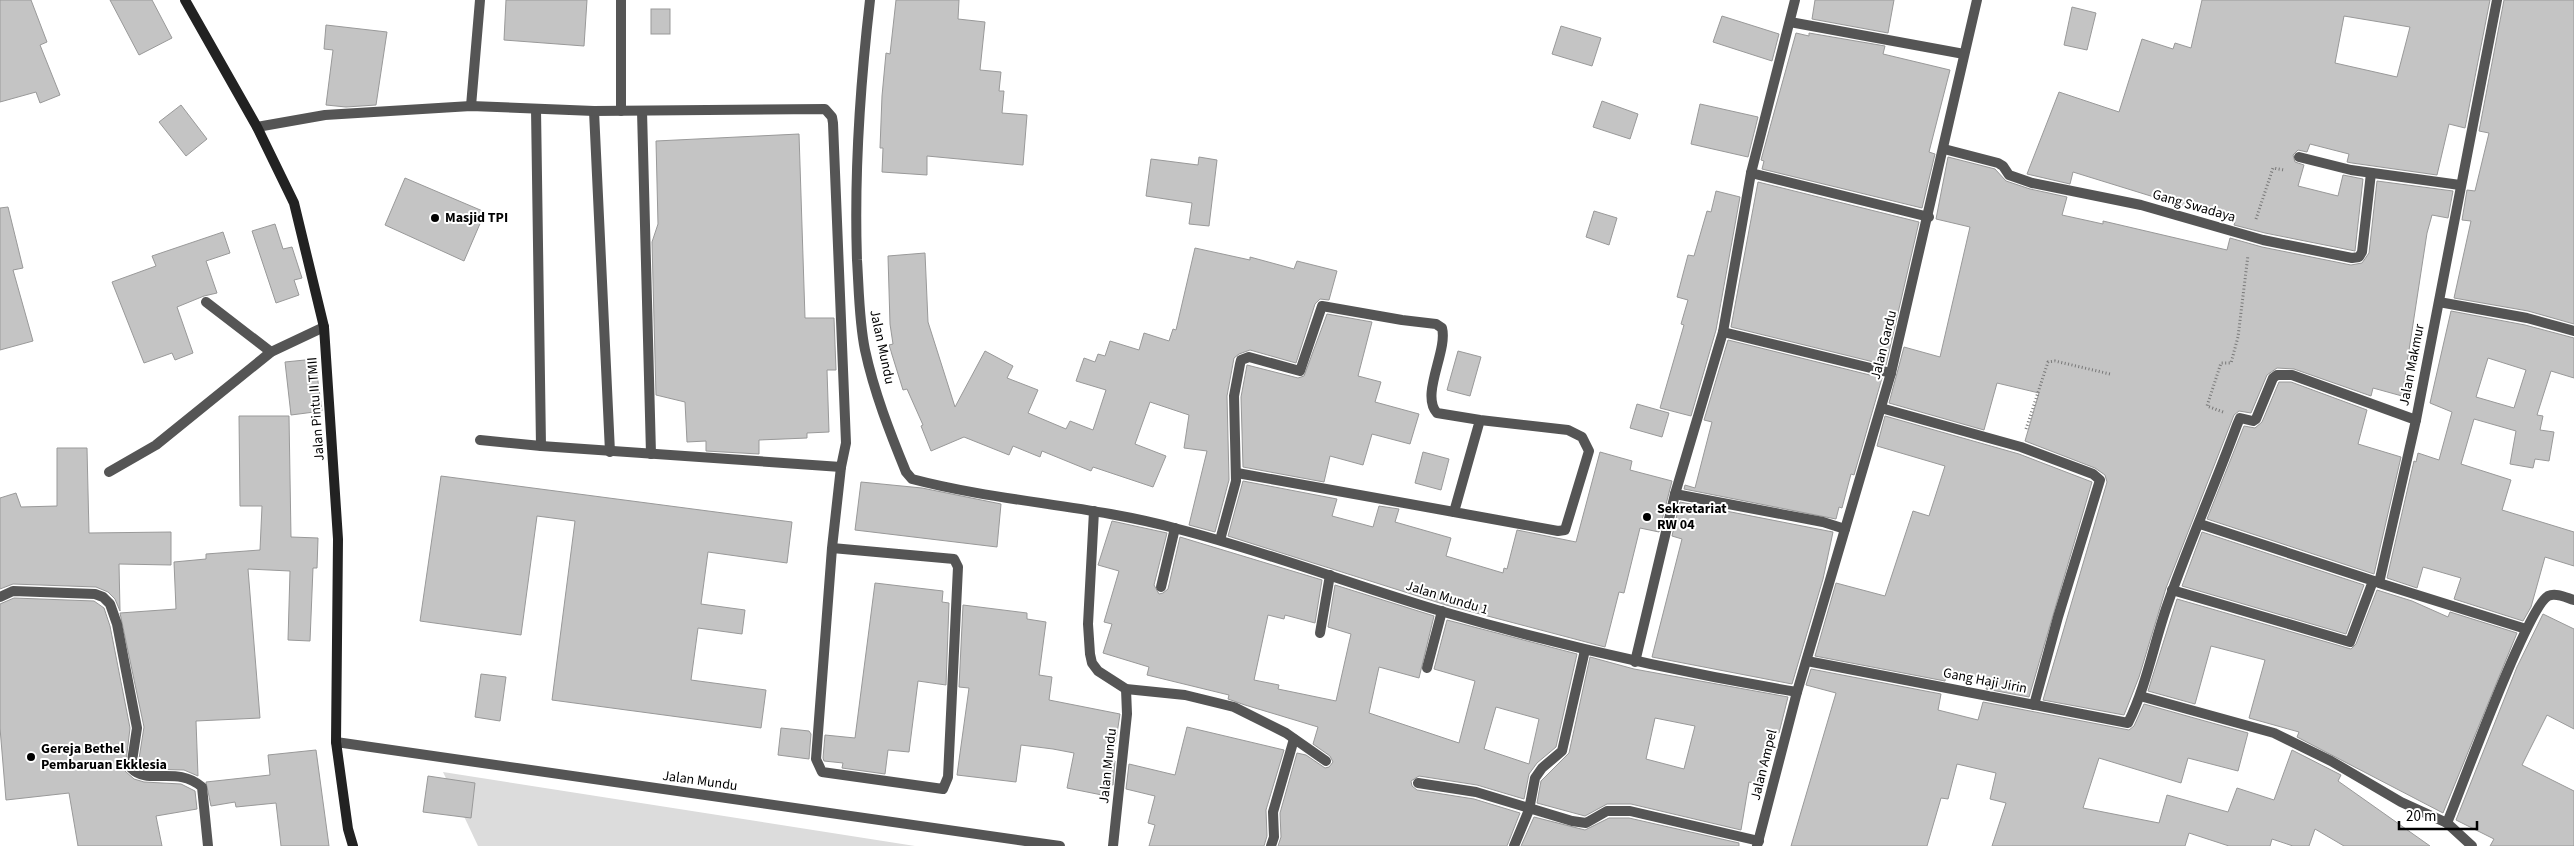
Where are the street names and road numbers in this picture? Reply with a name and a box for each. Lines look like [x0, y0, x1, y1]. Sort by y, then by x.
street label: Gang Swadaya [2150, 185, 2238, 227]
street label: Jalan Mundu [864, 308, 900, 386]
street label: Jalan Gardu [1866, 308, 1902, 382]
street label: Jalan Makmur [2394, 322, 2430, 408]
street label: Jalan Pintu II TMII [302, 356, 330, 462]
street label: Jalan Mundu 1 [1403, 576, 1491, 620]
street label: Gang Haji Jirin [1941, 663, 2029, 699]
street label: Jalan Mundu [1094, 727, 1122, 805]
street label: Jalan Ampel [1746, 727, 1783, 803]
street label: Jalan Mundu [661, 766, 739, 796]

